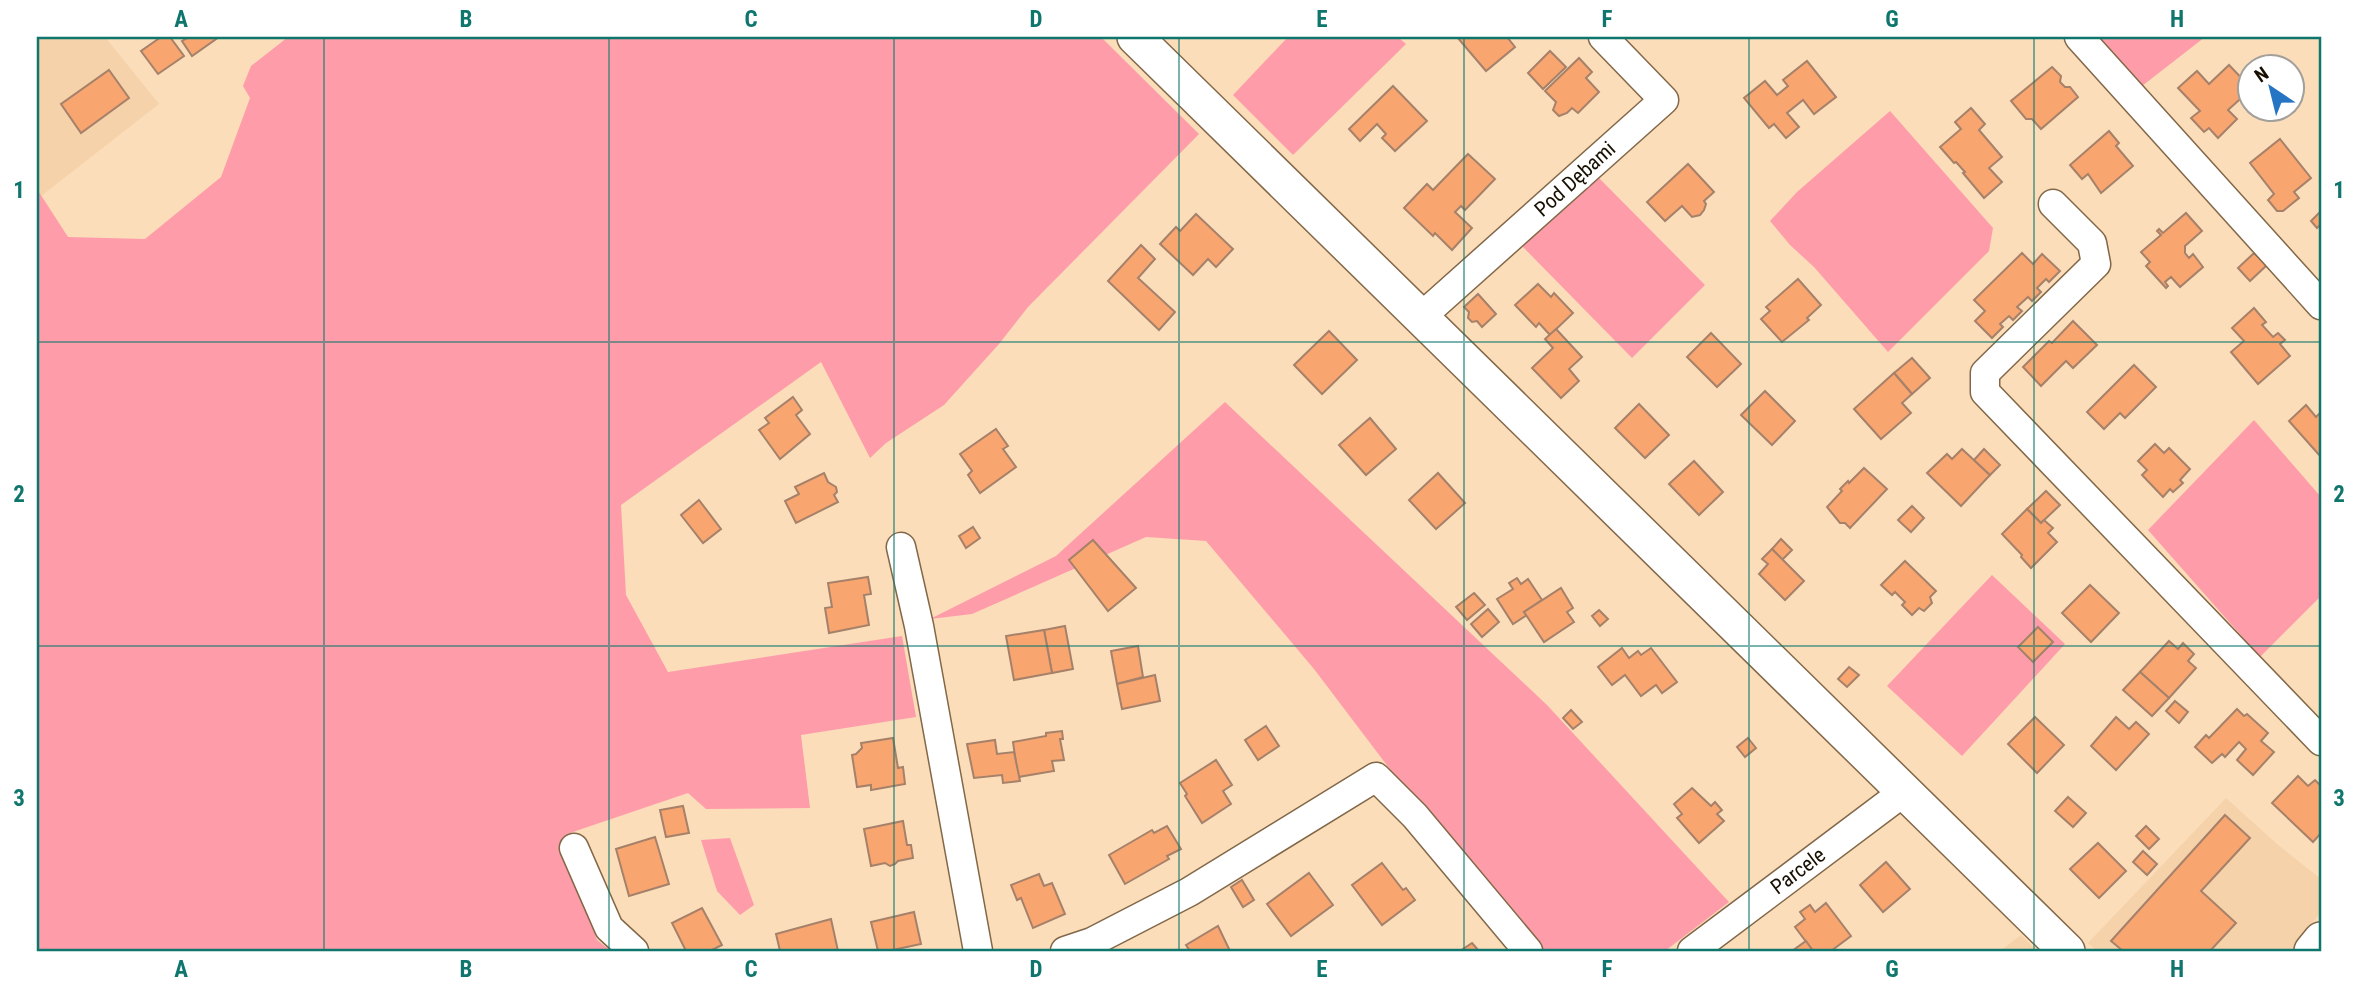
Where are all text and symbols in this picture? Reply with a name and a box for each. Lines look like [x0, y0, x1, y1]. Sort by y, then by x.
text: A [174, 6, 188, 33]
text: B [460, 6, 472, 33]
text: C [744, 6, 758, 33]
text: D [1030, 6, 1043, 33]
text: E [1316, 6, 1328, 33]
text: F [1602, 6, 1613, 33]
text: G [1885, 6, 1899, 33]
text: H [2170, 6, 2184, 33]
north arrow [2236, 52, 2306, 122]
text: N [2250, 62, 2273, 87]
street label: Pod Dębami [1530, 137, 1620, 221]
text: 1 [13, 177, 25, 204]
text: 1 [2333, 177, 2345, 204]
text: 2 [13, 481, 25, 508]
text: 2 [2333, 481, 2345, 508]
text: 3 [13, 785, 25, 812]
text: 3 [2333, 785, 2345, 812]
street label: Parcele [1766, 843, 1830, 899]
text: A [174, 956, 188, 983]
text: B [460, 956, 472, 983]
text: C [744, 956, 758, 983]
text: D [1030, 956, 1043, 983]
text: E [1316, 956, 1328, 983]
text: F [1602, 956, 1613, 983]
text: G [1885, 956, 1899, 983]
text: H [2170, 956, 2184, 983]

